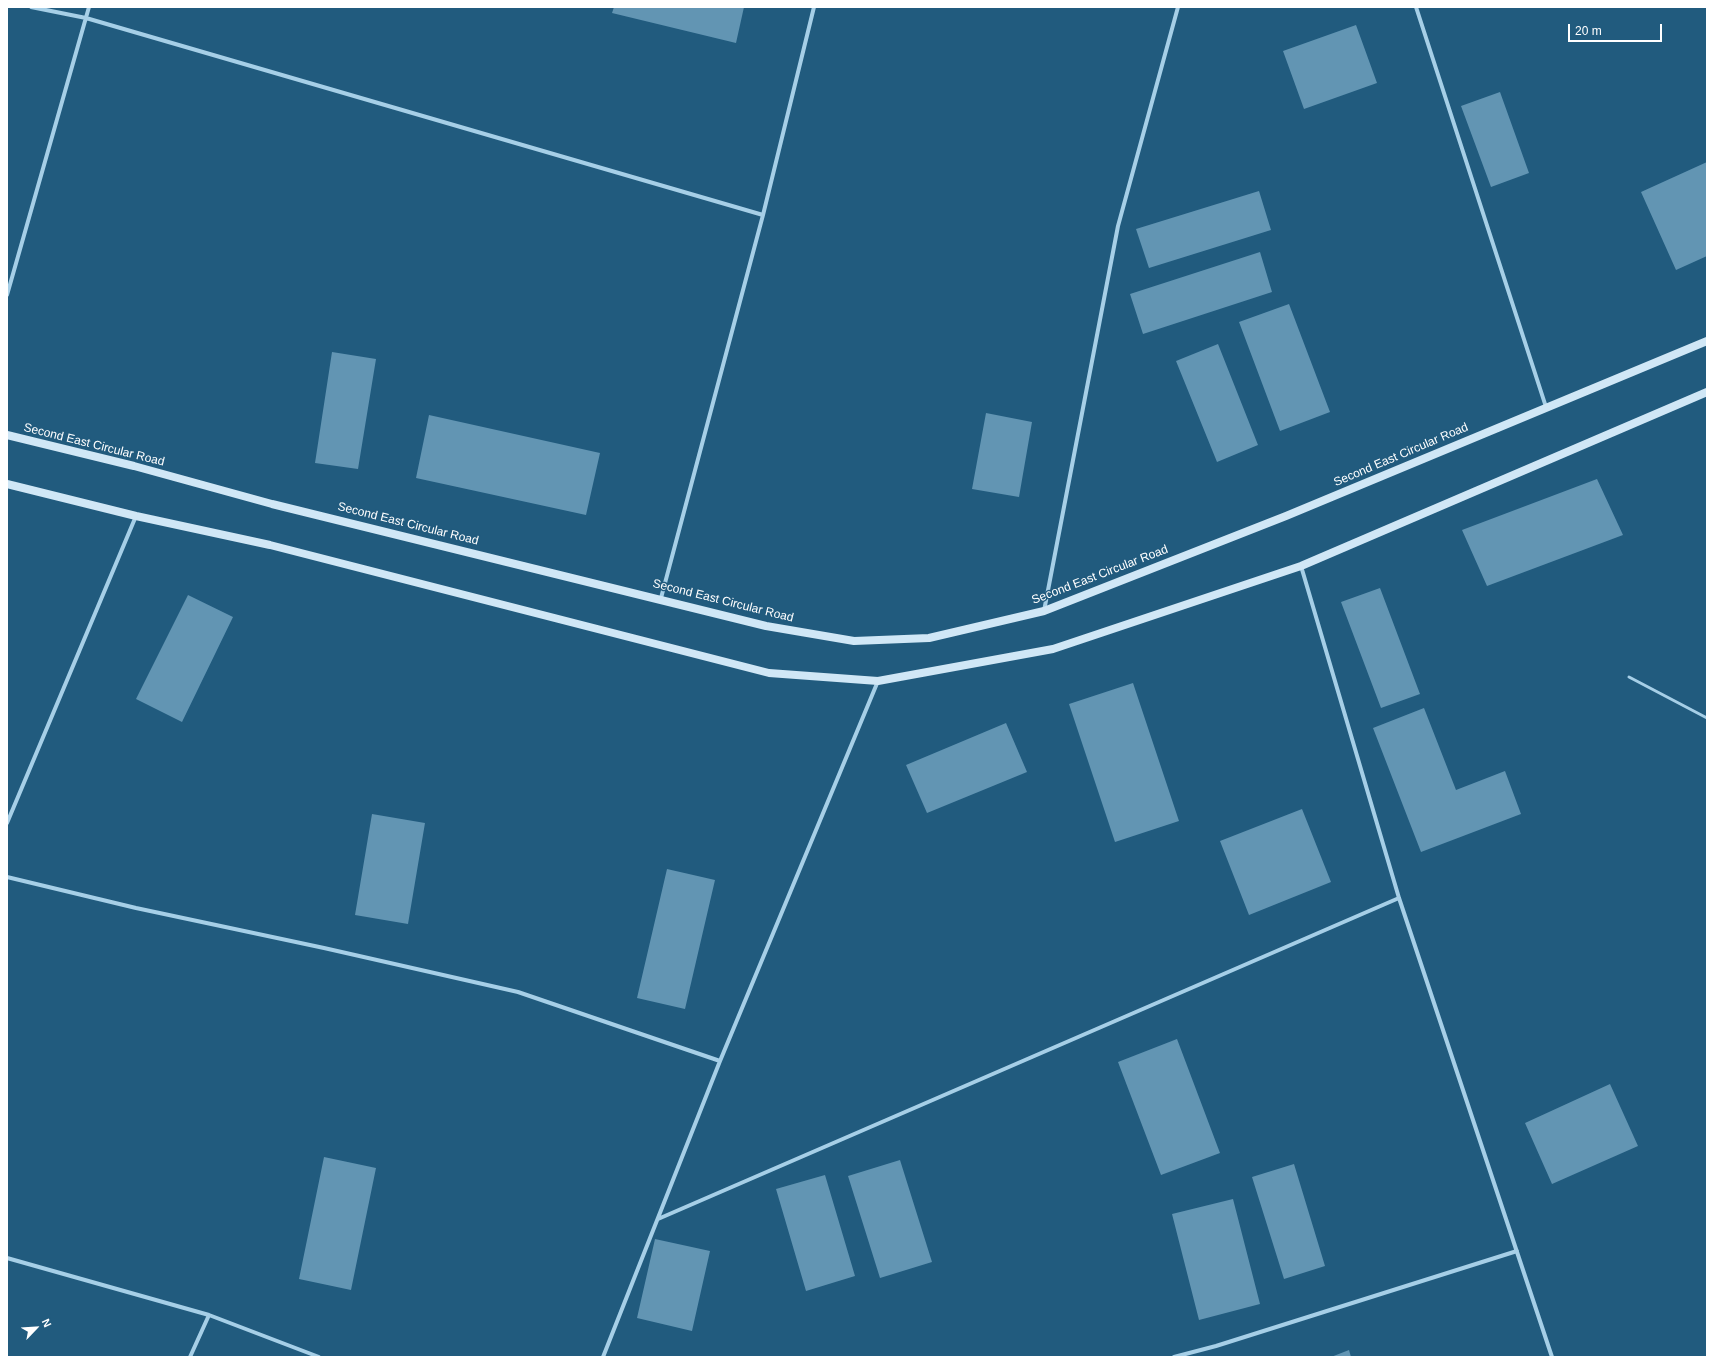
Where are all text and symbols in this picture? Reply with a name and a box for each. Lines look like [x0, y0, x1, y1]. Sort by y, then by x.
scale bar [1570, 16, 1664, 42]
text: 20 m [1575, 24, 1602, 38]
street label: Second East Circular Road [1332, 420, 1470, 490]
street label: Second East Circular Road [22, 421, 166, 469]
street label: Second East Circular Road [336, 500, 480, 548]
street label: Second East Circular Road [1030, 542, 1170, 608]
street label: Second East Circular Road [651, 577, 795, 625]
north arrow [16, 1308, 56, 1348]
text: N [40, 1317, 54, 1329]

